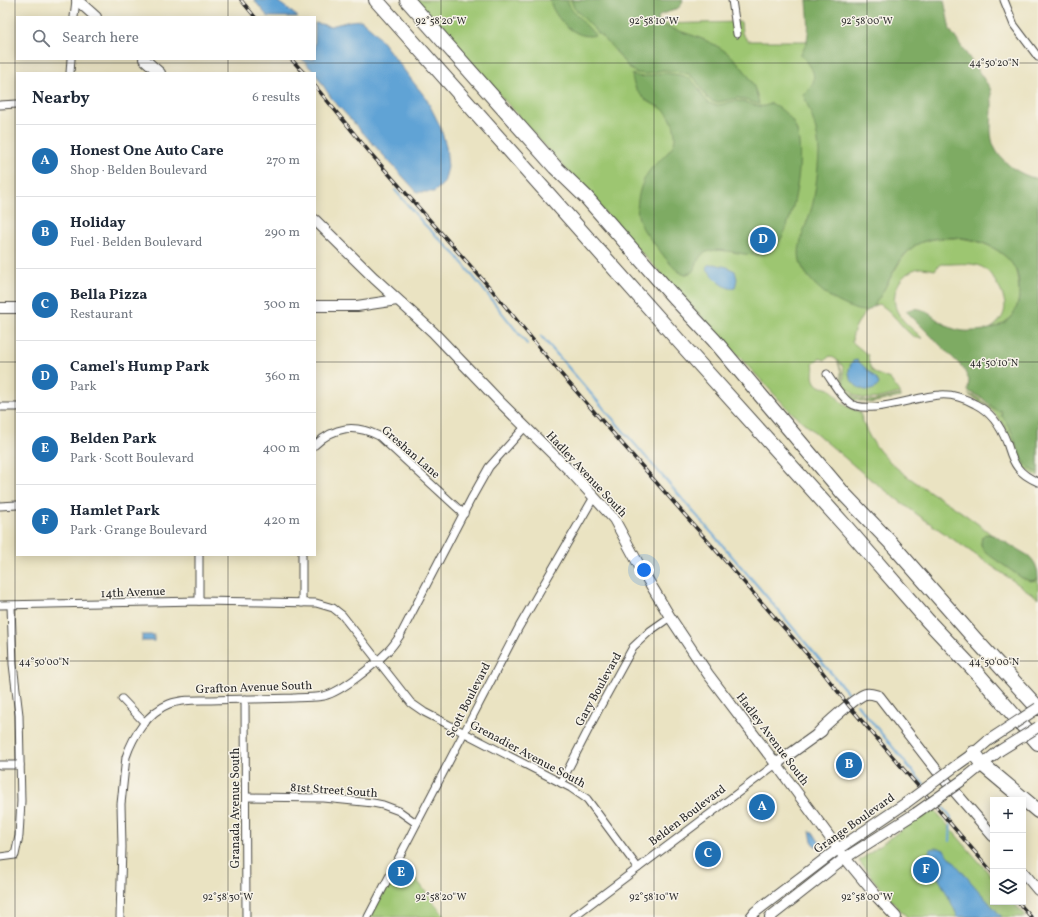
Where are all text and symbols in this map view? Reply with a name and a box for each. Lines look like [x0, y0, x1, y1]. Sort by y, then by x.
text: 92°58'20"W [416, 14, 466, 28]
text: 92°58'10"W [629, 14, 679, 28]
text: 92°58'00"W [841, 14, 893, 28]
search box [16, 16, 316, 60]
icon: search [30, 27, 52, 49]
text: Search here [62, 28, 139, 49]
text: 44°50'20"N [969, 56, 1019, 70]
text: Nearby [32, 87, 90, 110]
text: 6 results [252, 89, 300, 107]
text: Honest One Auto Care [70, 141, 224, 162]
text: A [40, 152, 50, 170]
text: 270 m [266, 152, 300, 170]
text: Shop · Belden Boulevard [70, 162, 207, 180]
text: Holiday [70, 213, 126, 234]
text: B [41, 224, 49, 242]
text: 290 m [264, 224, 300, 242]
pin: D [750, 225, 776, 255]
text: Fuel · Belden Boulevard [70, 234, 202, 252]
text: Bella Pizza [70, 285, 147, 306]
text: C [41, 296, 49, 314]
text: 300 m [264, 296, 300, 314]
text: Restaurant [70, 306, 133, 324]
text: 44°50'10"N [970, 356, 1019, 370]
text: Camel's Hump Park [70, 357, 209, 378]
text: D [40, 368, 50, 386]
text: 360 m [265, 368, 300, 386]
text: Park [70, 378, 97, 396]
street label: Greshan Lane [378, 423, 443, 483]
street label: Hadley Avenue South [542, 428, 630, 521]
text: Belden Park [70, 429, 157, 450]
text: E [41, 440, 49, 458]
text: 400 m [263, 440, 300, 458]
text: Park · Scott Boulevard [70, 450, 194, 468]
text: Hamlet Park [70, 501, 160, 522]
text: F [41, 512, 49, 530]
text: 420 m [263, 512, 300, 530]
text: Park · Grange Boulevard [70, 522, 207, 540]
your location [634, 560, 654, 580]
street label: 14th Avenue [100, 584, 166, 602]
street label: Gary Boulevard [572, 649, 626, 729]
text: 44°50'00"N [19, 655, 70, 669]
text: 44°50'00"N [969, 655, 1020, 669]
street label: Scott Boulevard [443, 660, 495, 741]
street label: Grafton Avenue South [195, 678, 313, 698]
street label: Hadley Avenue South [732, 690, 812, 789]
street label: Grenadier Avenue South [467, 718, 588, 792]
street label: Granada Avenue South [228, 748, 244, 868]
pin: B [836, 750, 862, 780]
street label: 81st Street South [290, 780, 378, 802]
street label: Belden Boulevard [646, 781, 730, 850]
street label: Grange Boulevard [811, 790, 898, 858]
pin: A [749, 792, 775, 822]
map controls [990, 797, 1026, 905]
button: + [990, 797, 1026, 833]
button: − [990, 833, 1026, 869]
pin: C [695, 839, 721, 869]
pin: F [913, 855, 939, 885]
pin: E [388, 858, 414, 888]
button: layers [990, 869, 1026, 905]
text: 92°58'30"W [203, 890, 253, 904]
text: 92°58'20"W [416, 890, 466, 904]
text: 92°58'10"W [629, 890, 679, 904]
text: 92°58'00"W [841, 890, 893, 904]

